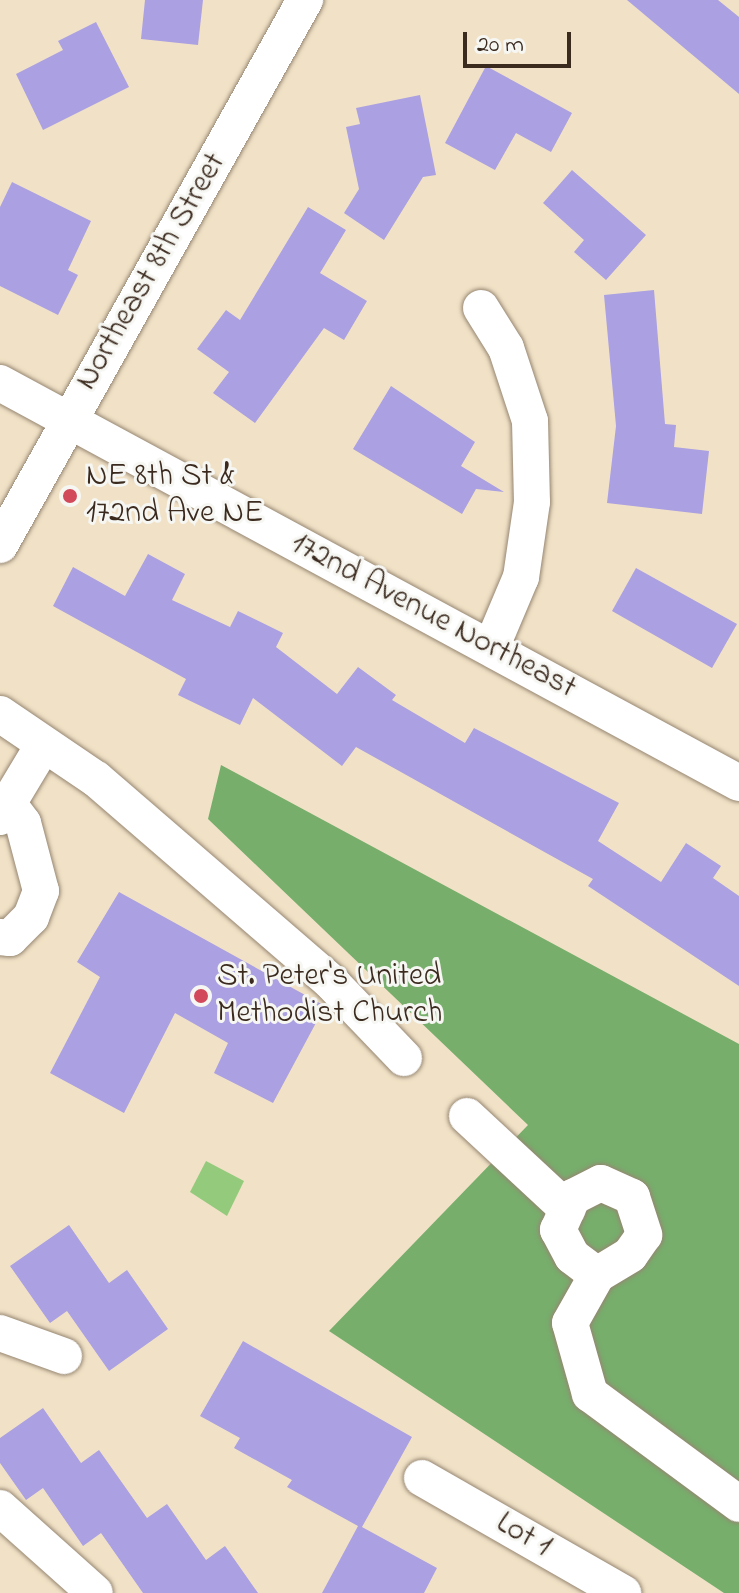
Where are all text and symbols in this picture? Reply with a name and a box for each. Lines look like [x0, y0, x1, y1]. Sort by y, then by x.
scale bar [467, 16, 575, 66]
text: 20 m [477, 28, 524, 63]
street label: Northeast 8th Street [69, 147, 235, 397]
place label: NE 8th St & 172nd Ave NE [86, 459, 263, 534]
marker: NE 8th St & 172nd Ave NE [61, 487, 79, 505]
street label: 172nd Avenue Northeast [284, 526, 582, 708]
place label: St. Peter's United Methodist Church [217, 959, 442, 1034]
marker: St. Peter's United Methodist Church [192, 987, 210, 1005]
street label: Lot 1 [489, 1505, 557, 1567]

